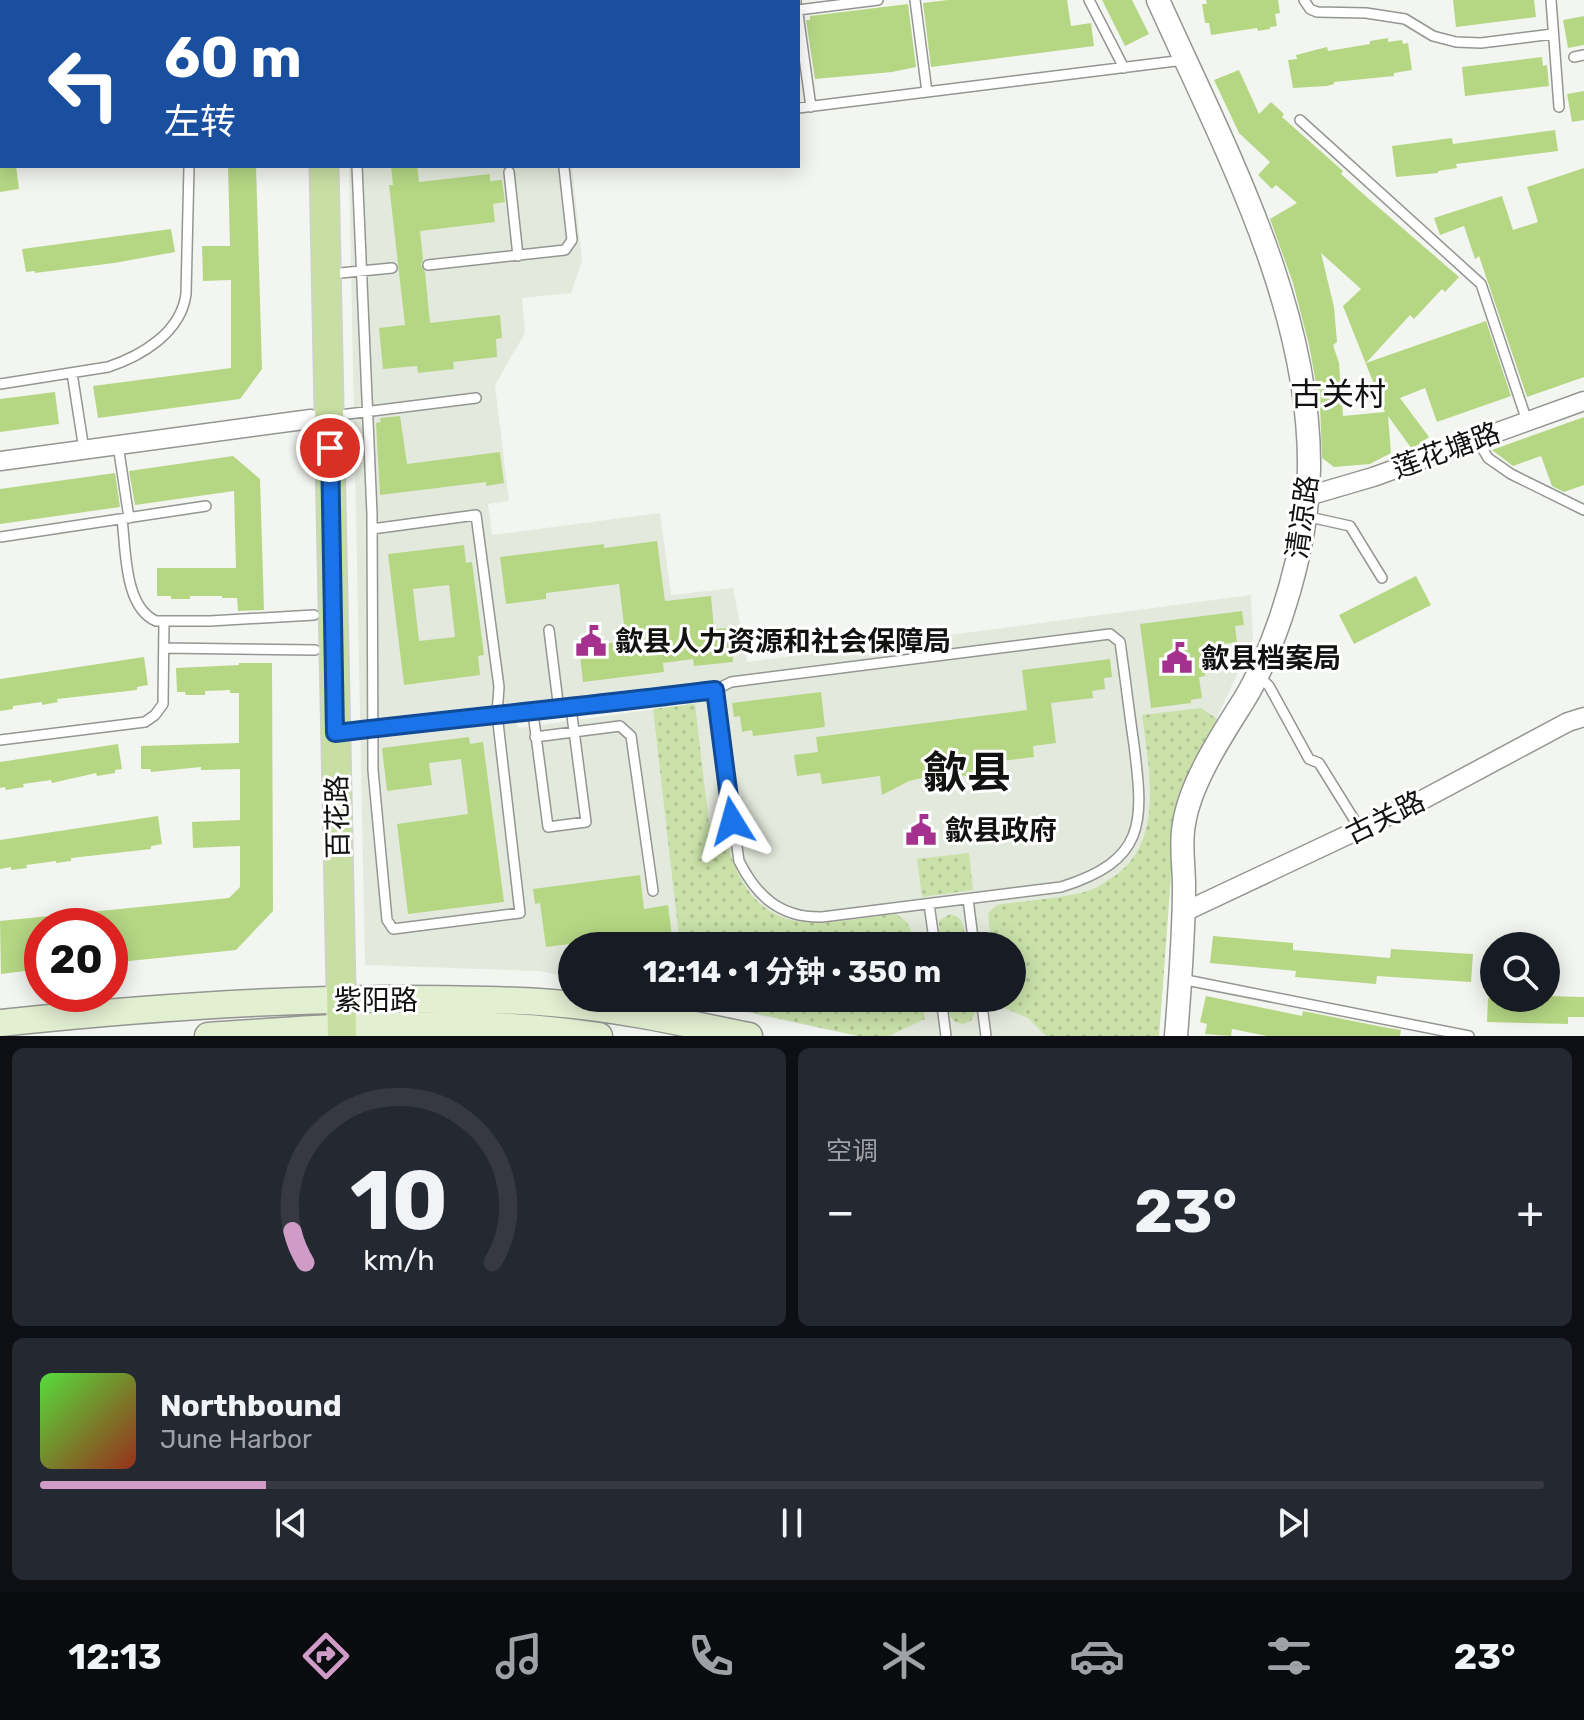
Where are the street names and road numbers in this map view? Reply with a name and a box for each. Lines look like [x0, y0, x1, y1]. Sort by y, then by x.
street label: 莲花塘路 [1388, 416, 1504, 485]
street label: 清凉路 [1280, 473, 1325, 561]
street label: 百花路 [320, 775, 355, 859]
street label: 古关路 [1340, 784, 1430, 851]
street label: 紫阳路 [334, 984, 418, 1017]

